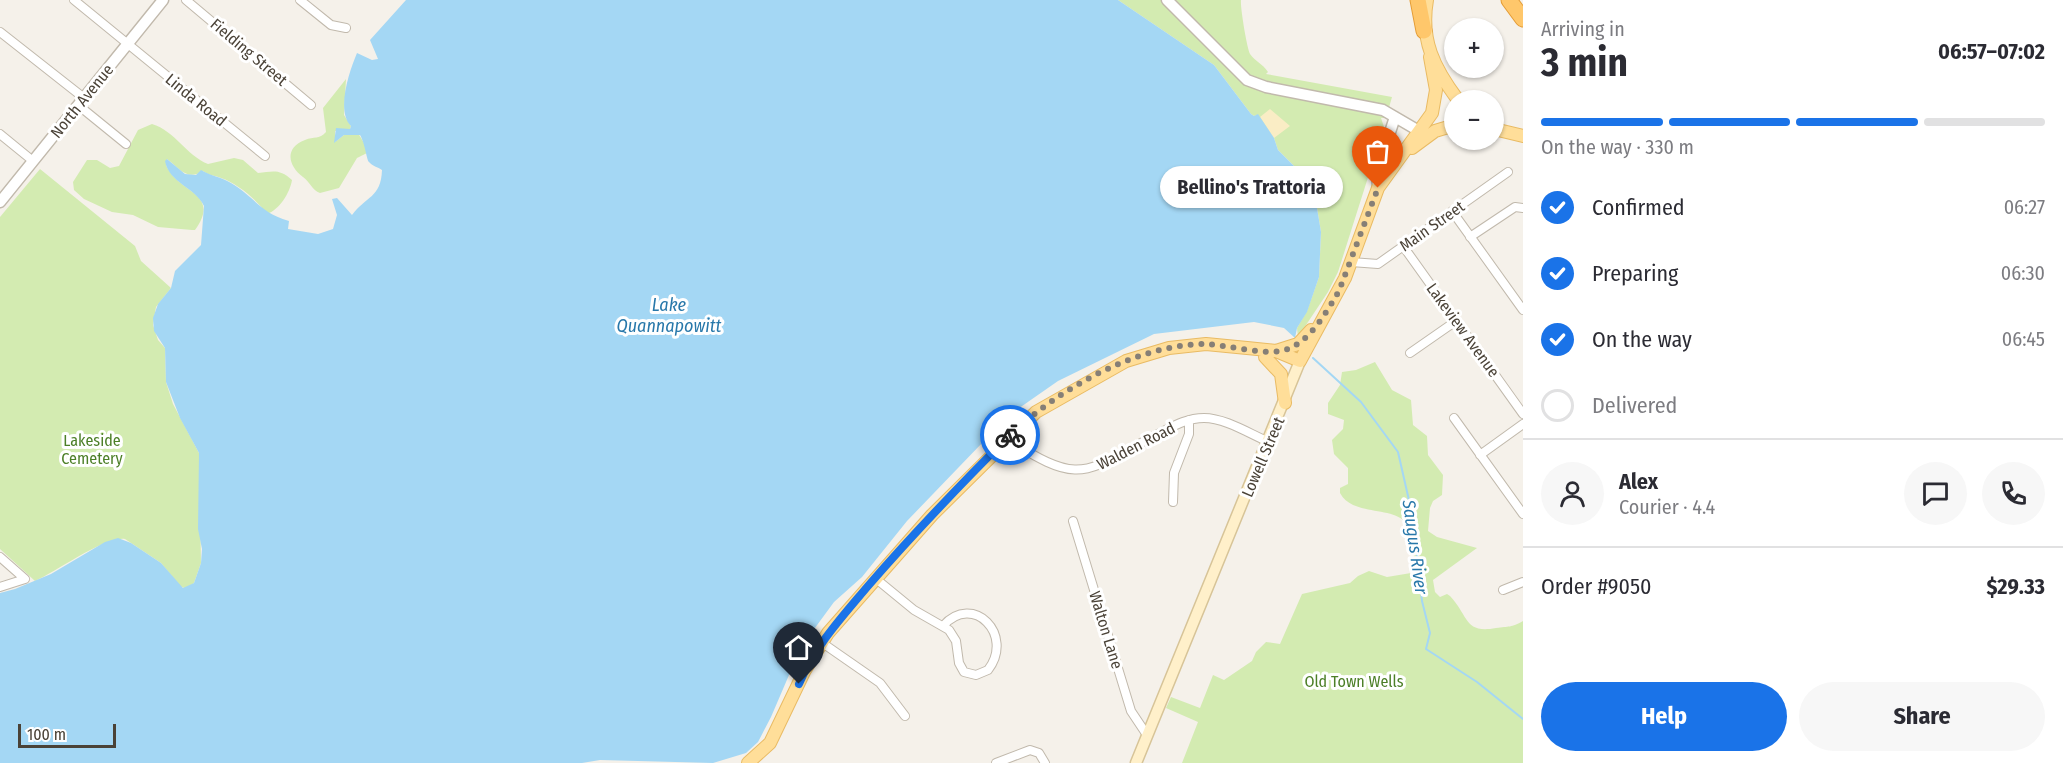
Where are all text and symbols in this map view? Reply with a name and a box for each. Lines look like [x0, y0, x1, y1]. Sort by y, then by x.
street label: Fielding Street [207, 14, 292, 90]
text: Arriving in [1541, 17, 1625, 41]
map controls [1444, 18, 1504, 150]
button: + [1444, 18, 1504, 78]
text: 06:57–07:02 [1938, 38, 2045, 65]
text: 3 min [1541, 40, 1628, 86]
street label: North Avenue [47, 60, 118, 142]
street label: Linda Road [162, 70, 230, 130]
button: − [1444, 90, 1504, 150]
pin [1352, 126, 1403, 188]
icon: bag [1361, 135, 1394, 168]
text: On the way · 330 m [1541, 135, 1694, 159]
callout: Bellino's Trattoria [1159, 167, 1342, 209]
text: Bellino's Trattoria [1177, 175, 1326, 199]
icon: check [1541, 191, 1574, 224]
text: Confirmed [1592, 194, 1685, 221]
text: 06:27 [2004, 195, 2045, 219]
street label: Main Street [1396, 196, 1469, 255]
icon: check [1541, 257, 1574, 290]
text: Preparing [1592, 260, 1678, 287]
text: 06:30 [2001, 261, 2045, 285]
street label: Lakeview Avenue [1423, 279, 1503, 381]
water label: Lake Quannapowitt [617, 294, 722, 337]
icon: check [1541, 323, 1574, 356]
text: On the way [1592, 326, 1692, 353]
text: 06:45 [2002, 327, 2045, 351]
text: Delivered [1592, 392, 1677, 419]
courier [980, 405, 1040, 465]
street label: Lowell Street [1238, 413, 1289, 500]
street label: Walden Road [1094, 418, 1178, 474]
icon: bike [994, 419, 1027, 452]
park label: Lakeside Cemetery [61, 431, 124, 468]
button: person [1541, 462, 1604, 525]
button: chat [1904, 462, 1967, 525]
button: phone [1982, 462, 2045, 525]
text: Alex [1619, 468, 1658, 495]
text: Courier · 4.4 [1619, 495, 1715, 519]
water label: Saugus River [1397, 497, 1433, 596]
text: Order #9050 [1541, 573, 1651, 600]
text: $29.33 [1987, 573, 2045, 600]
street label: Walton Lane [1085, 589, 1127, 671]
pin [773, 622, 824, 684]
icon: home [782, 631, 815, 664]
park label: Old Town Wells [1304, 672, 1404, 691]
button: Help [1541, 682, 1787, 751]
button: Share [1799, 682, 2045, 751]
scale bar [18, 721, 116, 748]
text: 100 m [27, 725, 66, 744]

